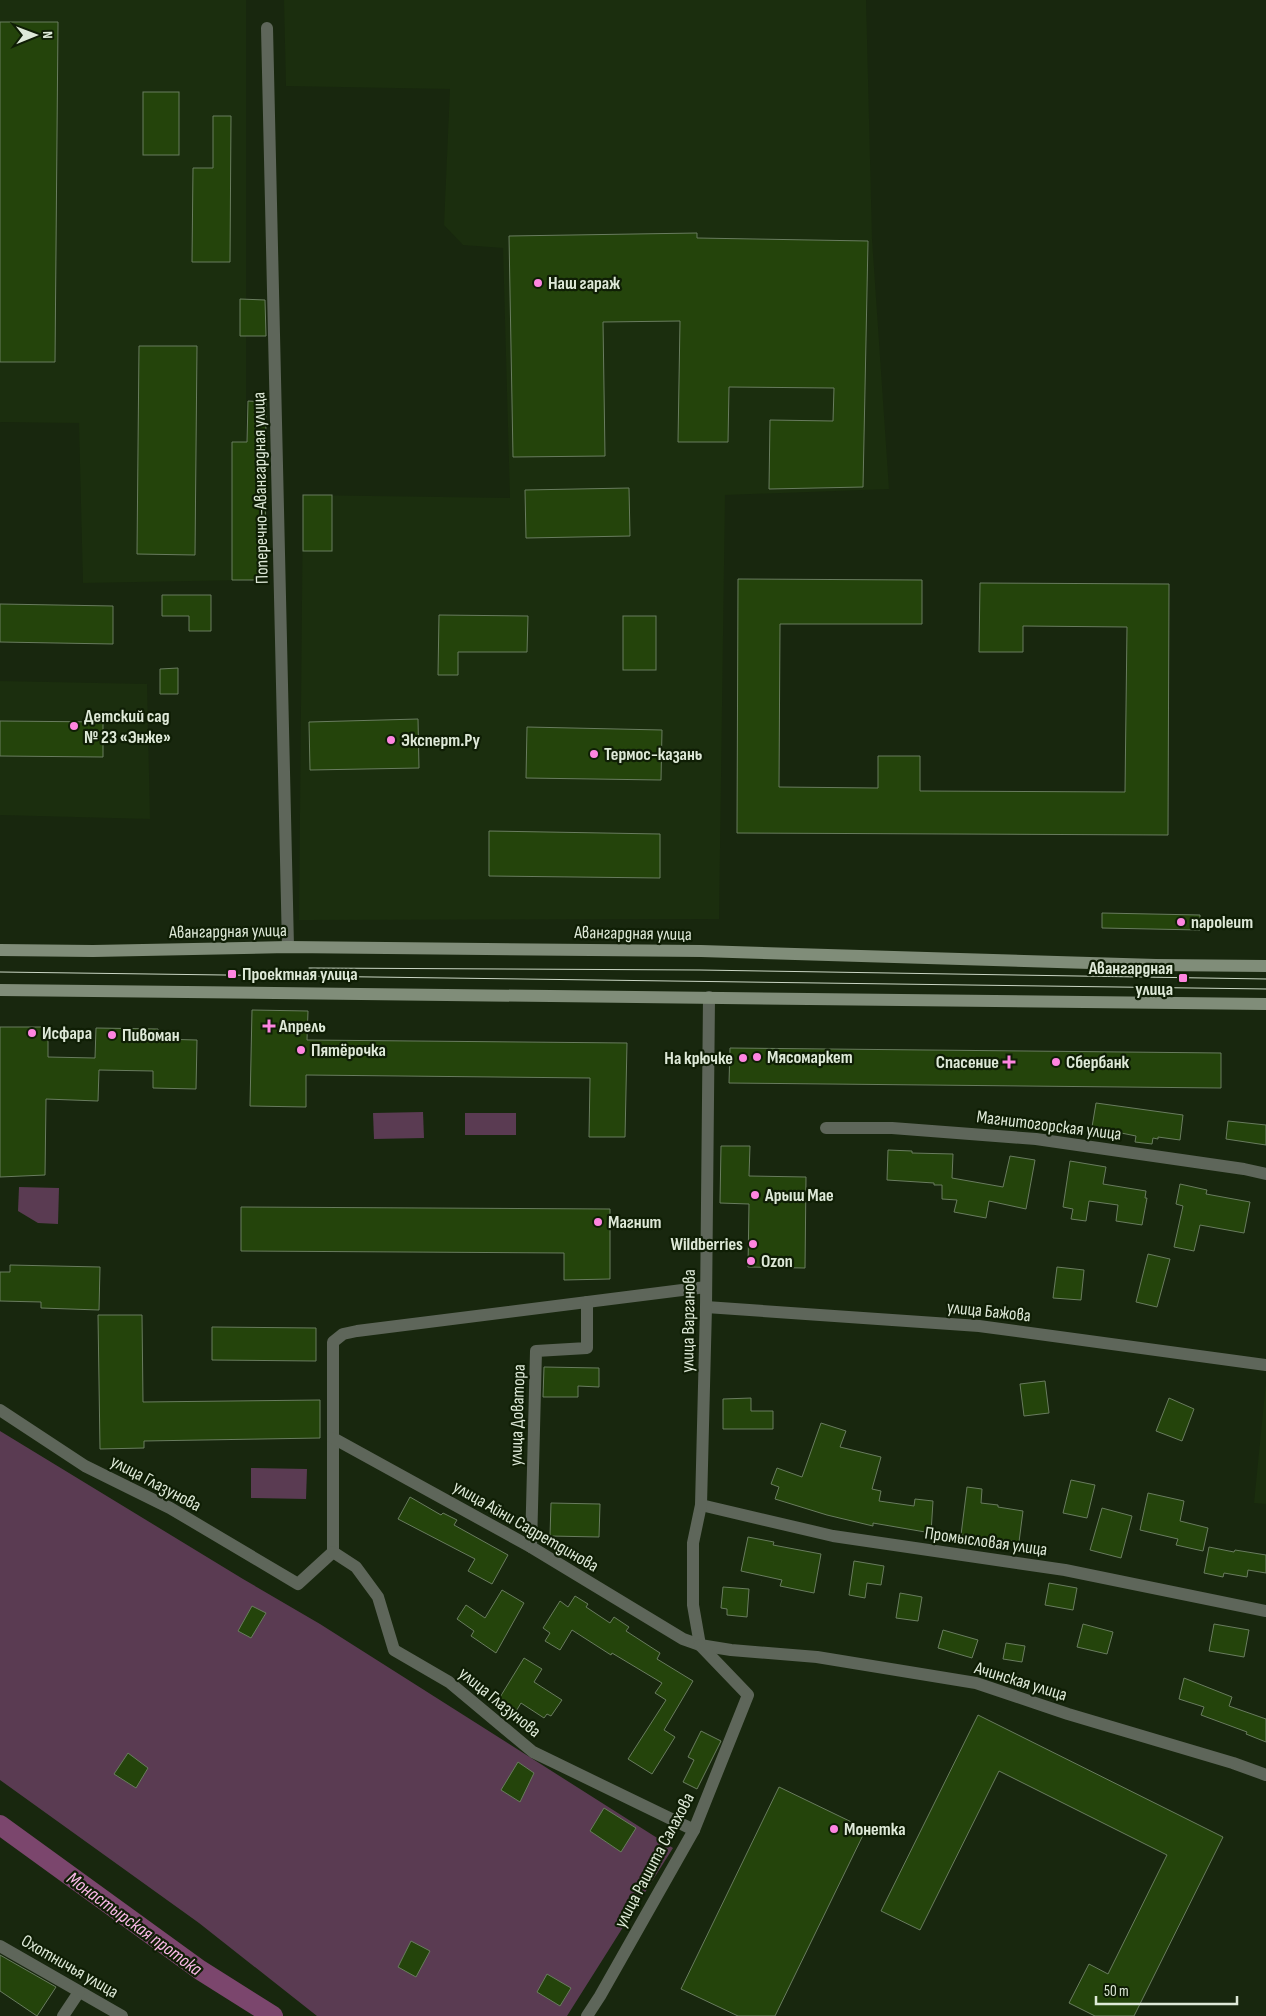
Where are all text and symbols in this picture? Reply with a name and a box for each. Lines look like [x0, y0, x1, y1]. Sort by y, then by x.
north arrow [10, 10, 60, 60]
text: N [39, 31, 56, 39]
place label: Наш гараж [548, 273, 620, 294]
marker: Наш гараж [532, 277, 544, 289]
street label: Поперечно-Авангардная улица [248, 392, 273, 584]
place label: Детский сад № 23 «Энже» [84, 706, 171, 748]
marker: Детский сад № 23 «Энже» [68, 720, 80, 732]
place label: Эксперт.Ру [401, 730, 480, 751]
marker: Эксперт.Ру [385, 734, 397, 746]
place label: Термос-казань [604, 744, 702, 765]
marker: Термос-казань [588, 748, 600, 760]
place label: napoleum [1191, 912, 1253, 933]
marker: napoleum [1175, 916, 1187, 928]
street label: Авангардная улица [168, 920, 287, 943]
street label: Авангардная улица [573, 922, 692, 945]
place label: Авангардная улица [1088, 958, 1173, 1000]
place label: Проектная улица [242, 964, 358, 985]
marker: Проектная улица [226, 968, 238, 980]
marker: Авангардная улица [1177, 972, 1189, 984]
place label: Апрель [278, 1016, 326, 1037]
marker: Апрель [263, 1020, 275, 1032]
place label: Исфара [42, 1023, 92, 1044]
place label: Пивоман [122, 1025, 180, 1046]
marker: Исфара [26, 1027, 38, 1039]
marker: Пивоман [106, 1029, 118, 1041]
place label: Пятёрочка [311, 1040, 386, 1061]
marker: Пятёрочка [295, 1044, 307, 1056]
place label: Мясомаркет [767, 1047, 853, 1068]
place label: На крючке [664, 1048, 733, 1069]
marker: Мясомаркет [751, 1051, 763, 1063]
marker: На крючке [737, 1052, 749, 1064]
place label: Спасение [936, 1052, 999, 1073]
place label: Сбербанк [1066, 1052, 1130, 1073]
marker: Спасение [1003, 1056, 1015, 1068]
marker: Сбербанк [1050, 1056, 1062, 1068]
street label: Магнитогорская улица [975, 1106, 1123, 1145]
place label: Арыш Мае [764, 1185, 834, 1206]
marker: Арыш Мае [749, 1189, 761, 1201]
place label: Магнит [608, 1212, 662, 1233]
marker: Магнит [592, 1216, 604, 1228]
place label: Wildberries [670, 1234, 743, 1255]
marker: Wildberries [747, 1238, 759, 1250]
place label: Ozon [761, 1251, 793, 1272]
marker: Ozon [745, 1255, 757, 1267]
street label: улица Варганова [677, 1269, 700, 1373]
street label: улица Бажова [946, 1297, 1032, 1326]
street label: улица Доватора [505, 1364, 530, 1466]
street label: улица Глазунова [107, 1451, 205, 1516]
street label: улица Айни Садретдинова [449, 1476, 602, 1577]
street label: Промысловая улица [923, 1522, 1049, 1561]
street label: Ачинская улица [971, 1657, 1070, 1705]
street label: улица Глазунова [454, 1663, 545, 1742]
street label: улица Рашита Салахова [610, 1789, 699, 1931]
place label: Монетка [844, 1819, 906, 1840]
marker: Монетка [828, 1823, 840, 1835]
water label: Монастырская протока [62, 1867, 207, 1981]
street label: Охотничья улица [17, 1930, 122, 2003]
scale bar [1096, 1974, 1237, 2006]
text: 50 m [1104, 1982, 1129, 2001]

